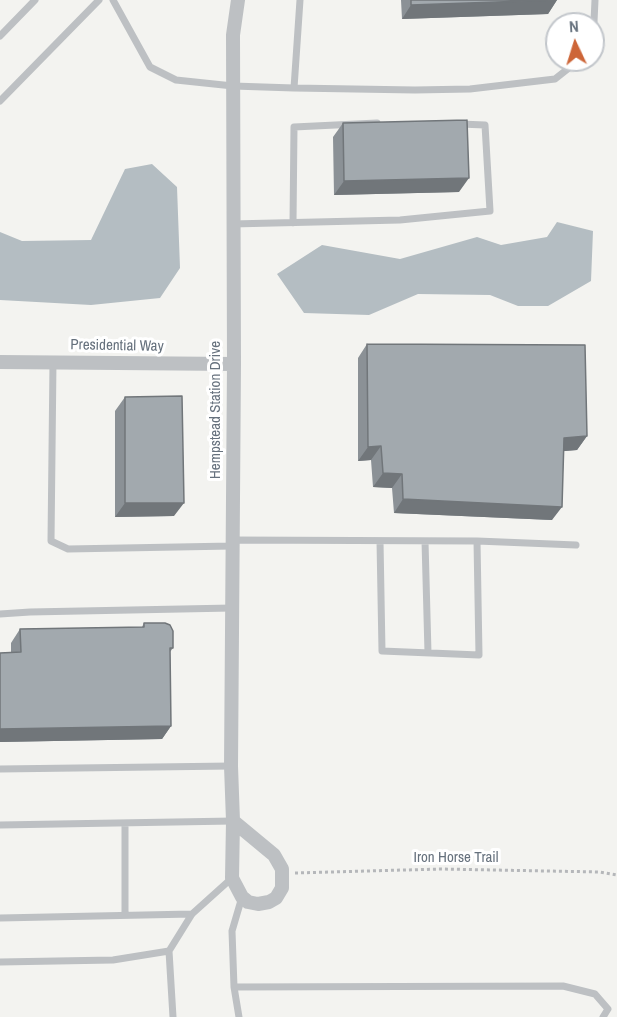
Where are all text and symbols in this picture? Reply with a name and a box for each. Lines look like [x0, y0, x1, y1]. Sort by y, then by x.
north arrow [545, 12, 605, 72]
text: N [568, 15, 579, 37]
street label: Presidential Way [70, 336, 164, 356]
street label: Hempstead Station Drive [207, 341, 225, 479]
street label: Iron Horse Trail [414, 849, 498, 867]

